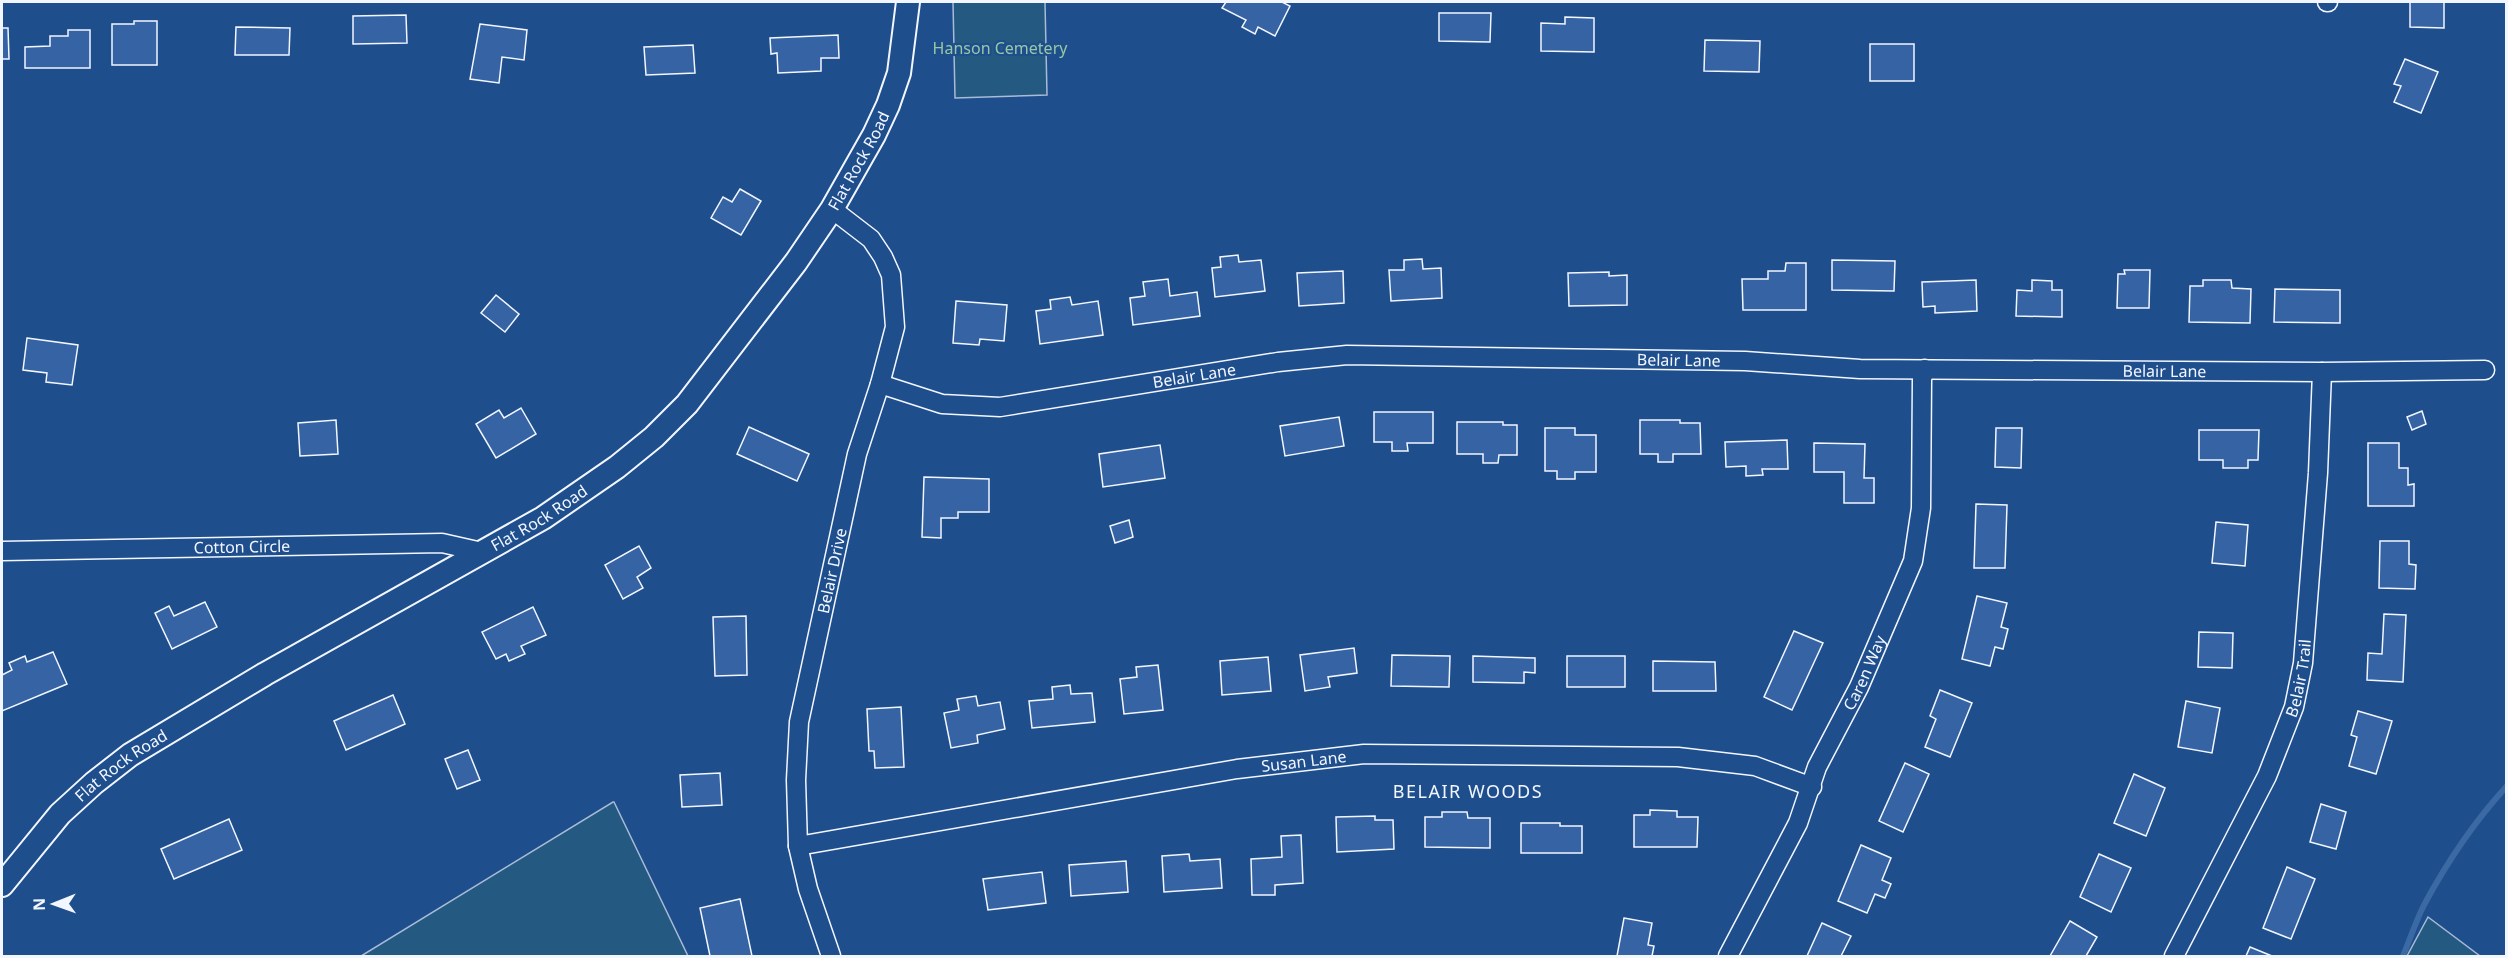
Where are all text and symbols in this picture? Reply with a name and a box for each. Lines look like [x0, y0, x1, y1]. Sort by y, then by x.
park label: Hanson Cemetery [933, 37, 1068, 59]
street label: Flat Rock Road [823, 108, 895, 214]
street label: Belair Lane [1637, 348, 1721, 372]
street label: Belair Lane [1151, 358, 1237, 393]
street label: Belair Lane [2123, 360, 2206, 382]
street label: Flat Rock Road [487, 480, 592, 556]
street label: Belair Drive [812, 526, 852, 615]
street label: Cotton Circle [193, 535, 290, 559]
street label: Caren Way [1838, 631, 1891, 714]
street label: Belair Trail [2280, 638, 2316, 721]
street label: Flat Rock Road [70, 724, 171, 806]
street label: Susan Lane [1260, 745, 1348, 777]
district label: BELAIR WOODS [1393, 779, 1543, 803]
north arrow [24, 874, 84, 934]
text: N [28, 898, 50, 911]

